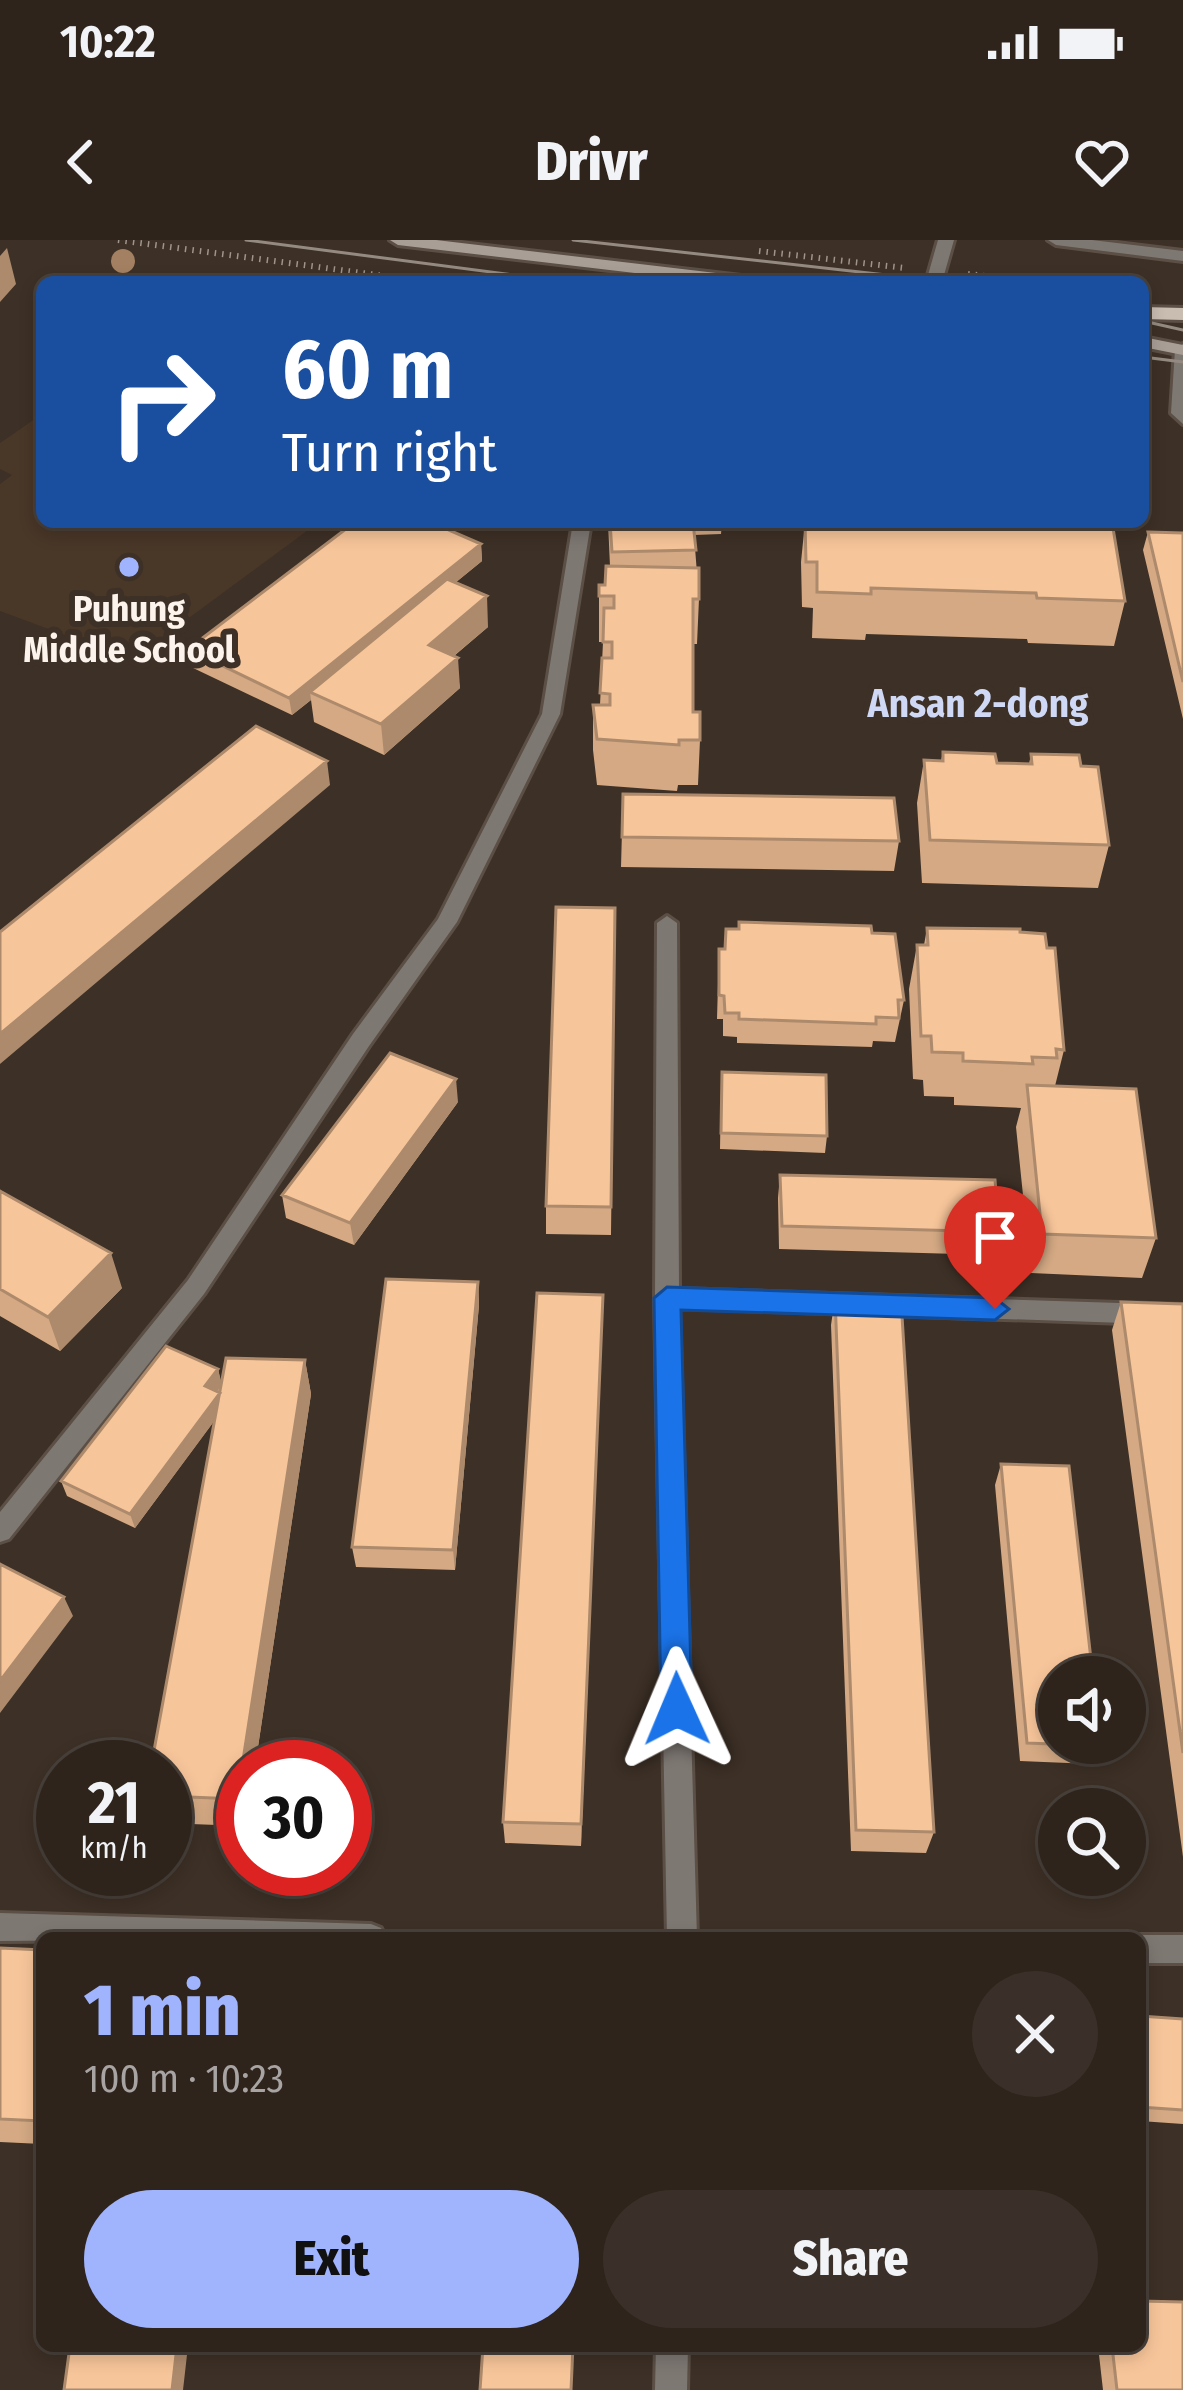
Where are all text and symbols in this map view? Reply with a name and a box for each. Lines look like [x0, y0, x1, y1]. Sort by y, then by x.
text: 10:22 [60, 15, 156, 69]
icon: back [48, 129, 114, 195]
icon: heart [1069, 129, 1135, 195]
text: Drivr [536, 130, 648, 194]
text: 60 m [282, 319, 453, 420]
icon: right [84, 324, 240, 480]
text: Turn right [282, 421, 497, 485]
marker: Puhung Middle School [116, 554, 142, 580]
place label: Puhung Middle School [23, 587, 235, 672]
district label: Ansan 2-dong [866, 681, 1089, 727]
pin [944, 1186, 1046, 1309]
icon: arrive [962, 1204, 1028, 1270]
position arrow [614, 1646, 740, 1772]
map controls [1038, 1656, 1146, 1896]
button: sound [1038, 1656, 1146, 1764]
speed limit sign: 30 [216, 1740, 372, 1896]
text: 21 [88, 1767, 140, 1839]
button: search [1038, 1788, 1146, 1896]
text: km/h [81, 1830, 147, 1866]
text: 1 min [84, 1968, 241, 2054]
button: close [972, 1971, 1098, 2097]
text: 100 m · 10:23 [84, 2056, 284, 2102]
button: Exit [84, 2190, 579, 2328]
button: Share [603, 2190, 1098, 2328]

